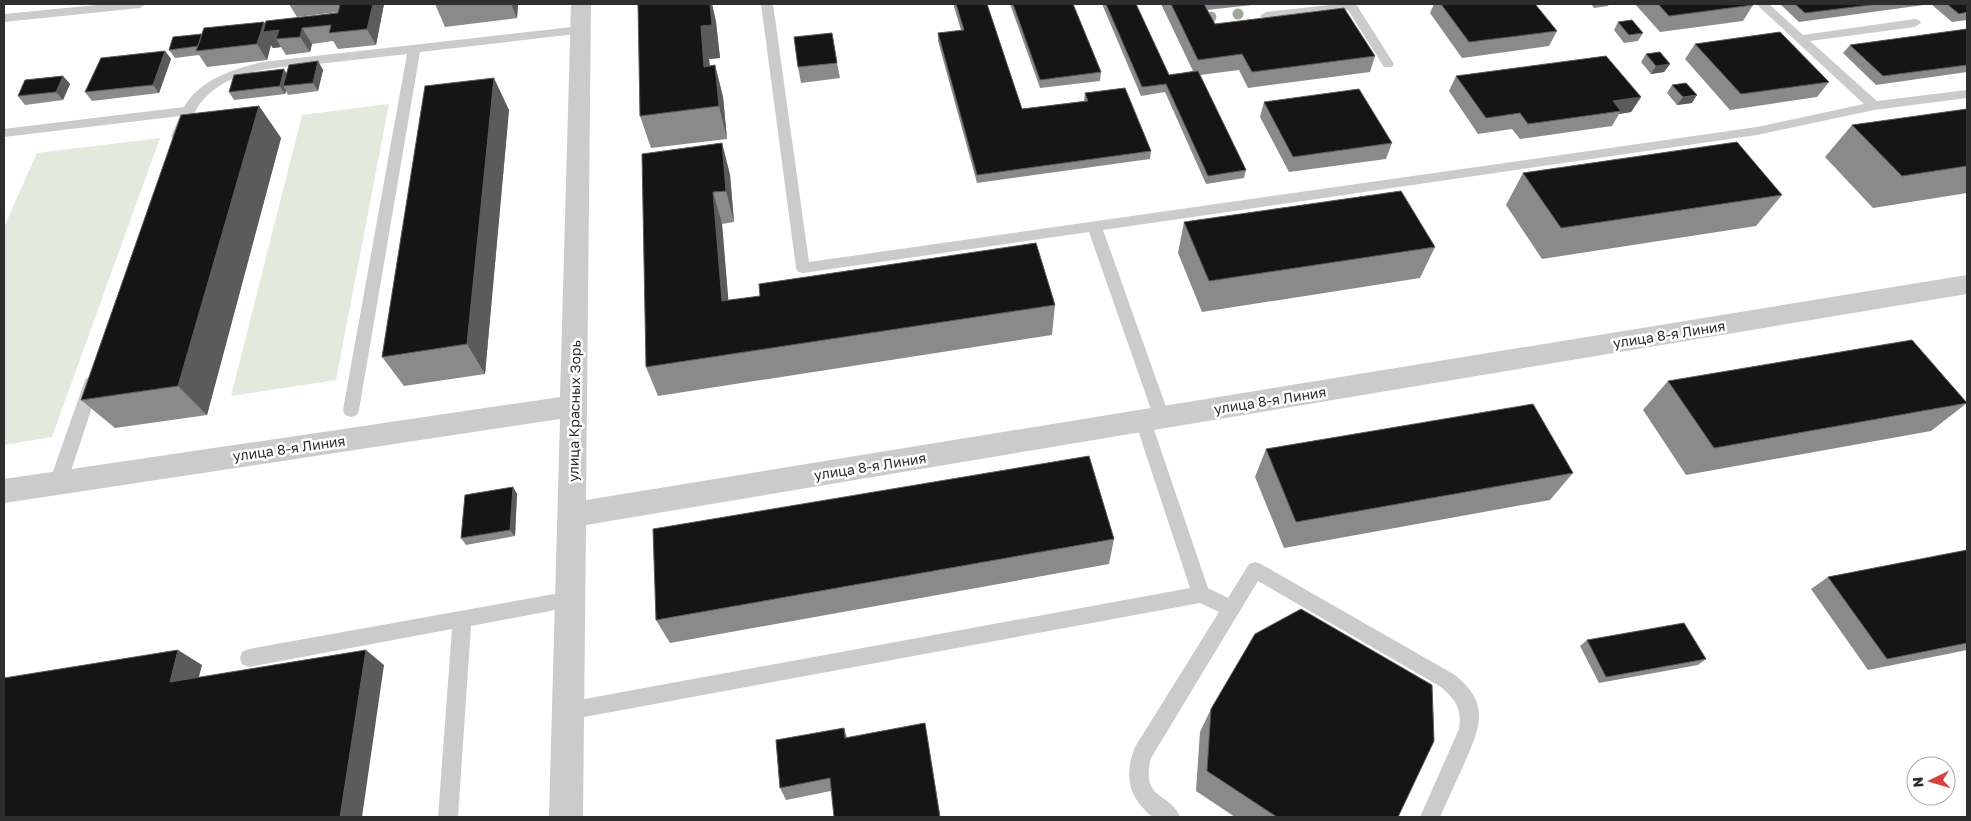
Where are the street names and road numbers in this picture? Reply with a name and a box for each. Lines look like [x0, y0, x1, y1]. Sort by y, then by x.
street label: улица 8-я Линия [1612, 317, 1726, 351]
street label: улица Красных Зорь [564, 340, 584, 482]
street label: улица 8-я Линия [1213, 383, 1327, 417]
street label: улица 8-я Линия [232, 432, 346, 464]
street label: улица 8-я Линия [813, 449, 927, 483]

